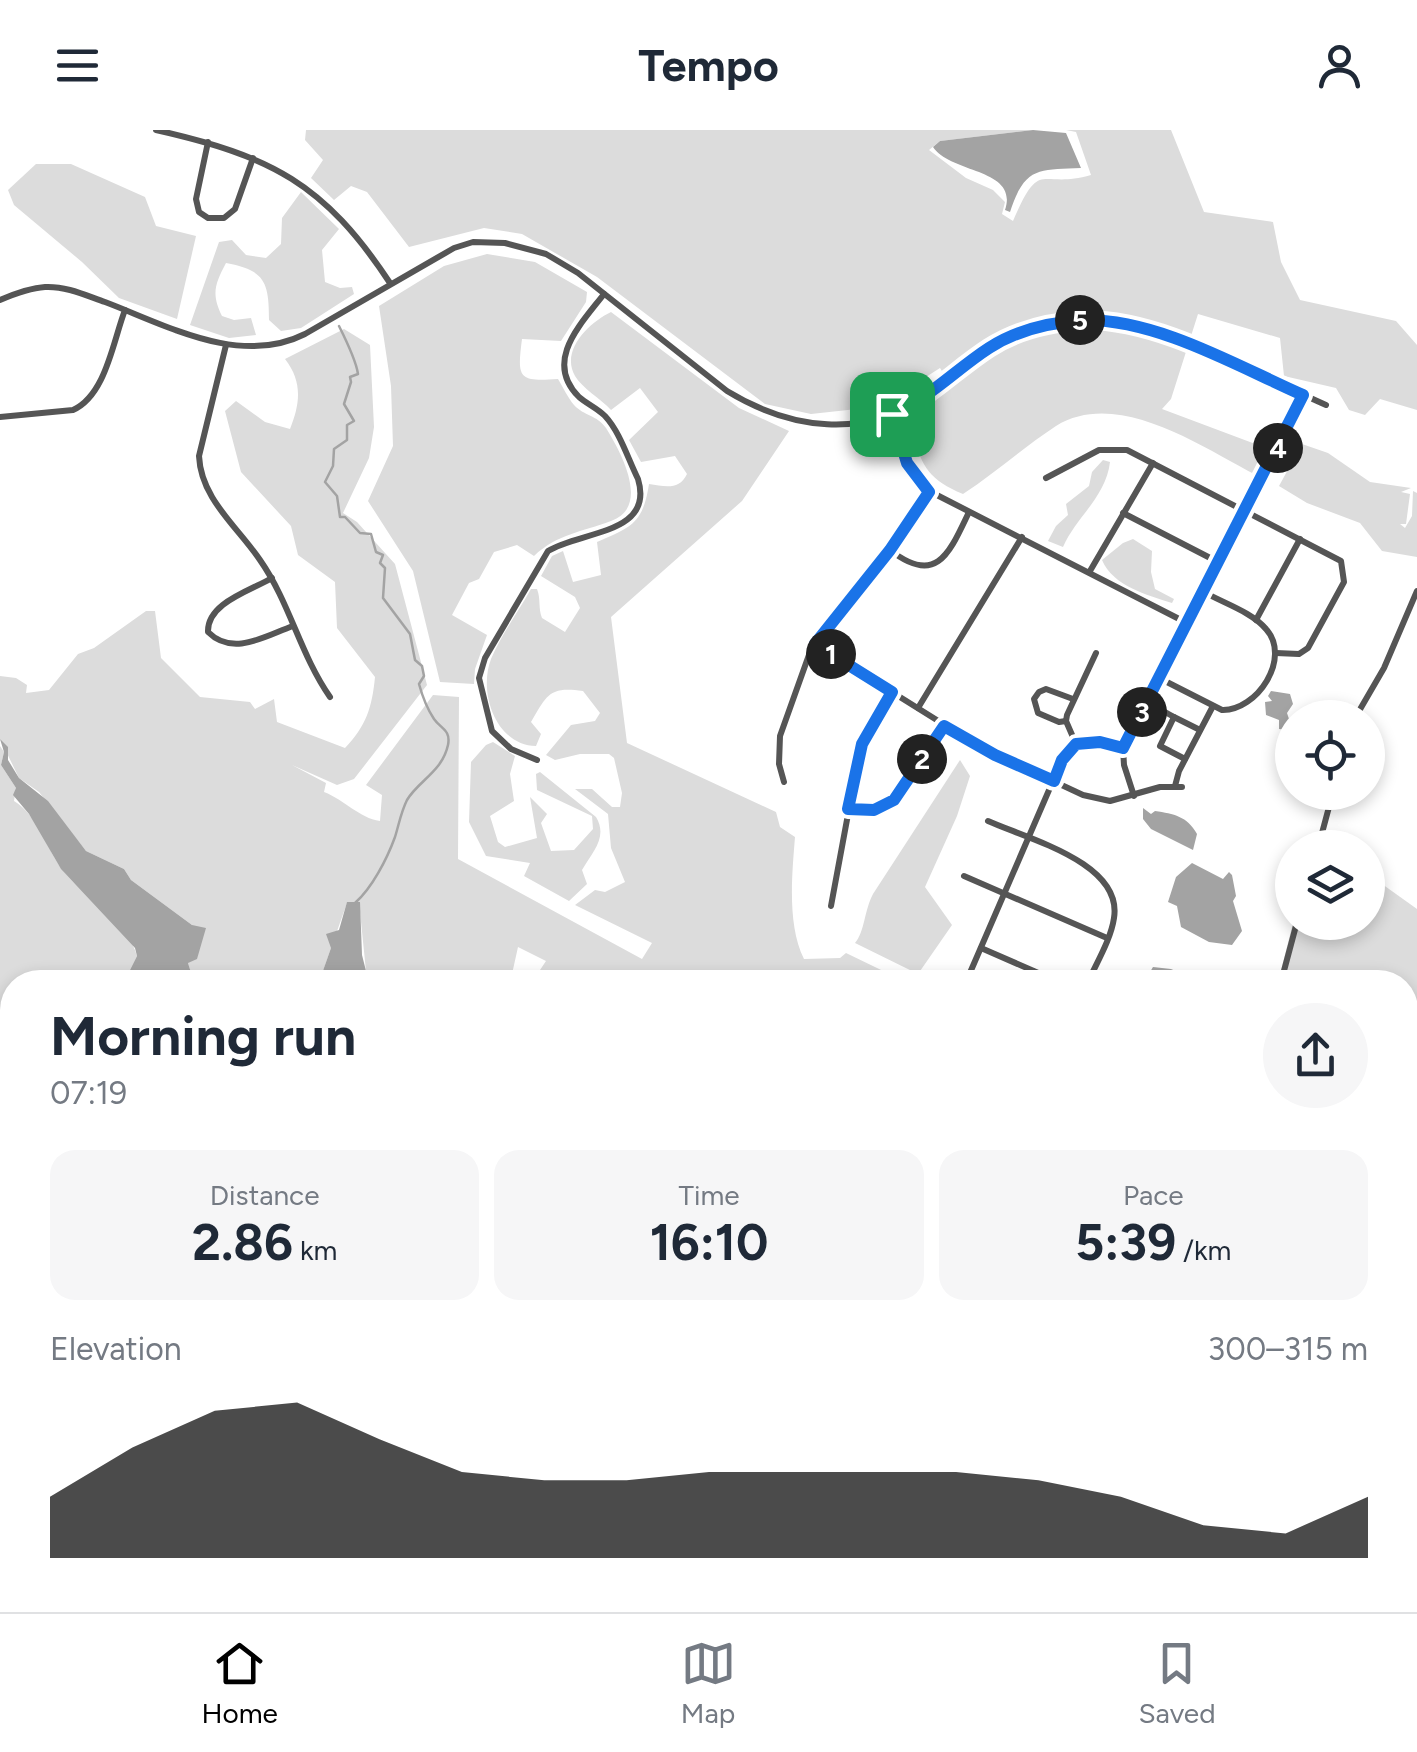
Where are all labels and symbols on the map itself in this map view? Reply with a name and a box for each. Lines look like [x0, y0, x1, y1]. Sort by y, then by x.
pin: 5 [1055, 295, 1105, 345]
pin [850, 372, 935, 457]
pin: 4 [1253, 423, 1303, 473]
pin: 1 [806, 629, 856, 679]
pin: 3 [1117, 687, 1167, 737]
pin: 2 [897, 734, 947, 784]

